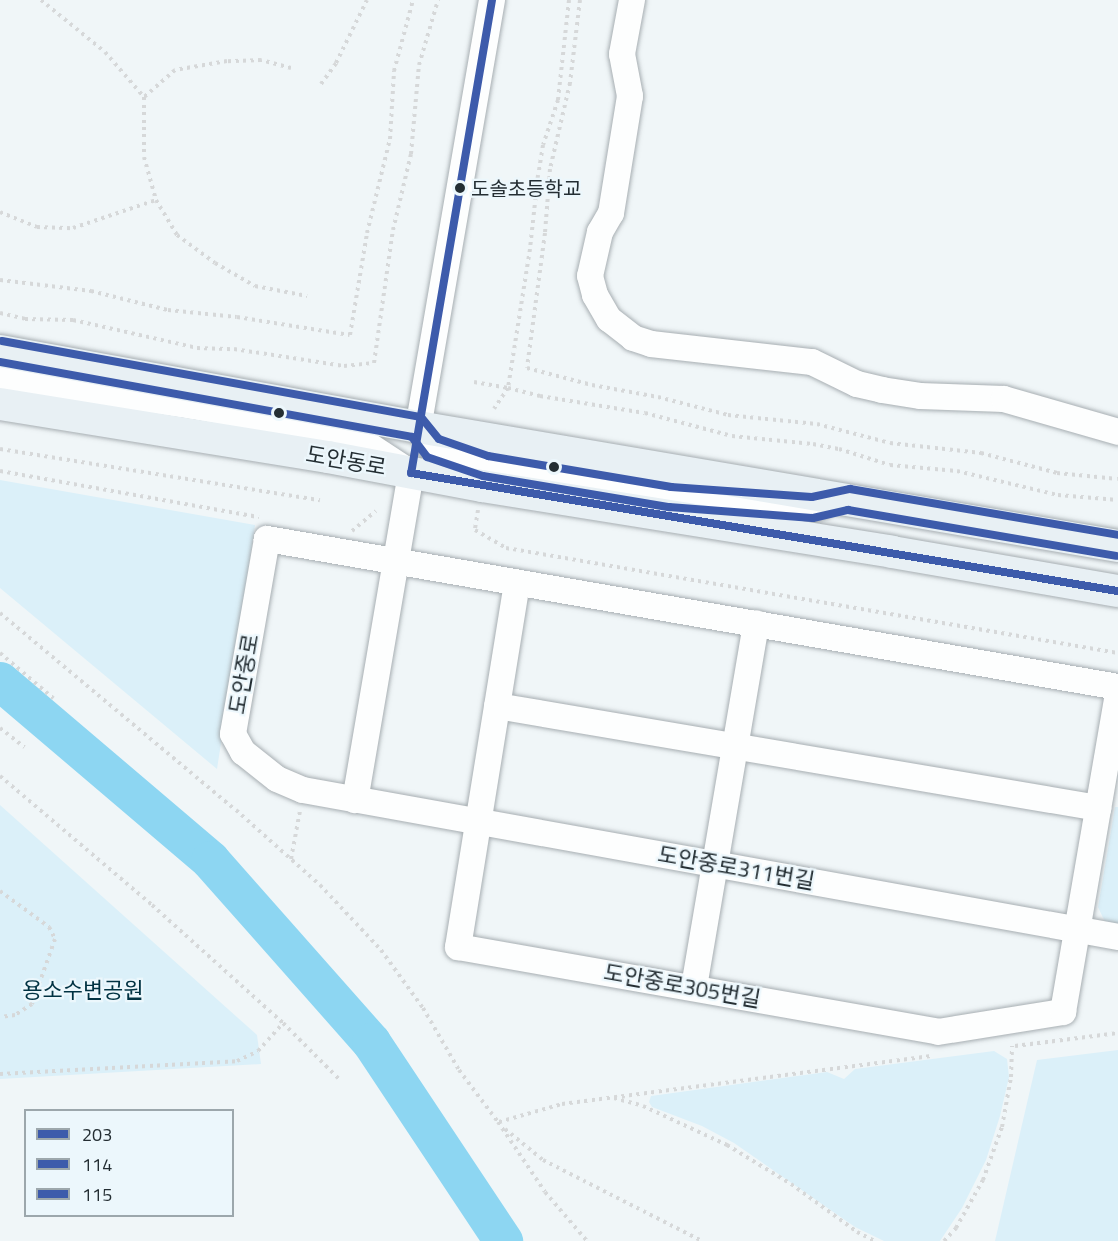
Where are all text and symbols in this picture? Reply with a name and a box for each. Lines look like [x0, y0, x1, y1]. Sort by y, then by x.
place label: 도솔초등학교 [471, 176, 581, 200]
marker: 도솔초등학교 [454, 182, 466, 194]
unlabelled marker [273, 407, 285, 419]
street label: 도안동로 [304, 441, 388, 481]
unlabelled marker [548, 461, 560, 473]
street label: 도안중로 [224, 632, 264, 716]
street label: 도안중로311번길 [656, 841, 816, 895]
street label: 도안중로305번길 [602, 959, 762, 1013]
park label: 용소수변공원 [22, 978, 144, 1004]
legend [24, 1109, 234, 1217]
text: 203 [82, 1121, 112, 1148]
text: 114 [82, 1151, 112, 1178]
text: 115 [82, 1181, 112, 1208]

